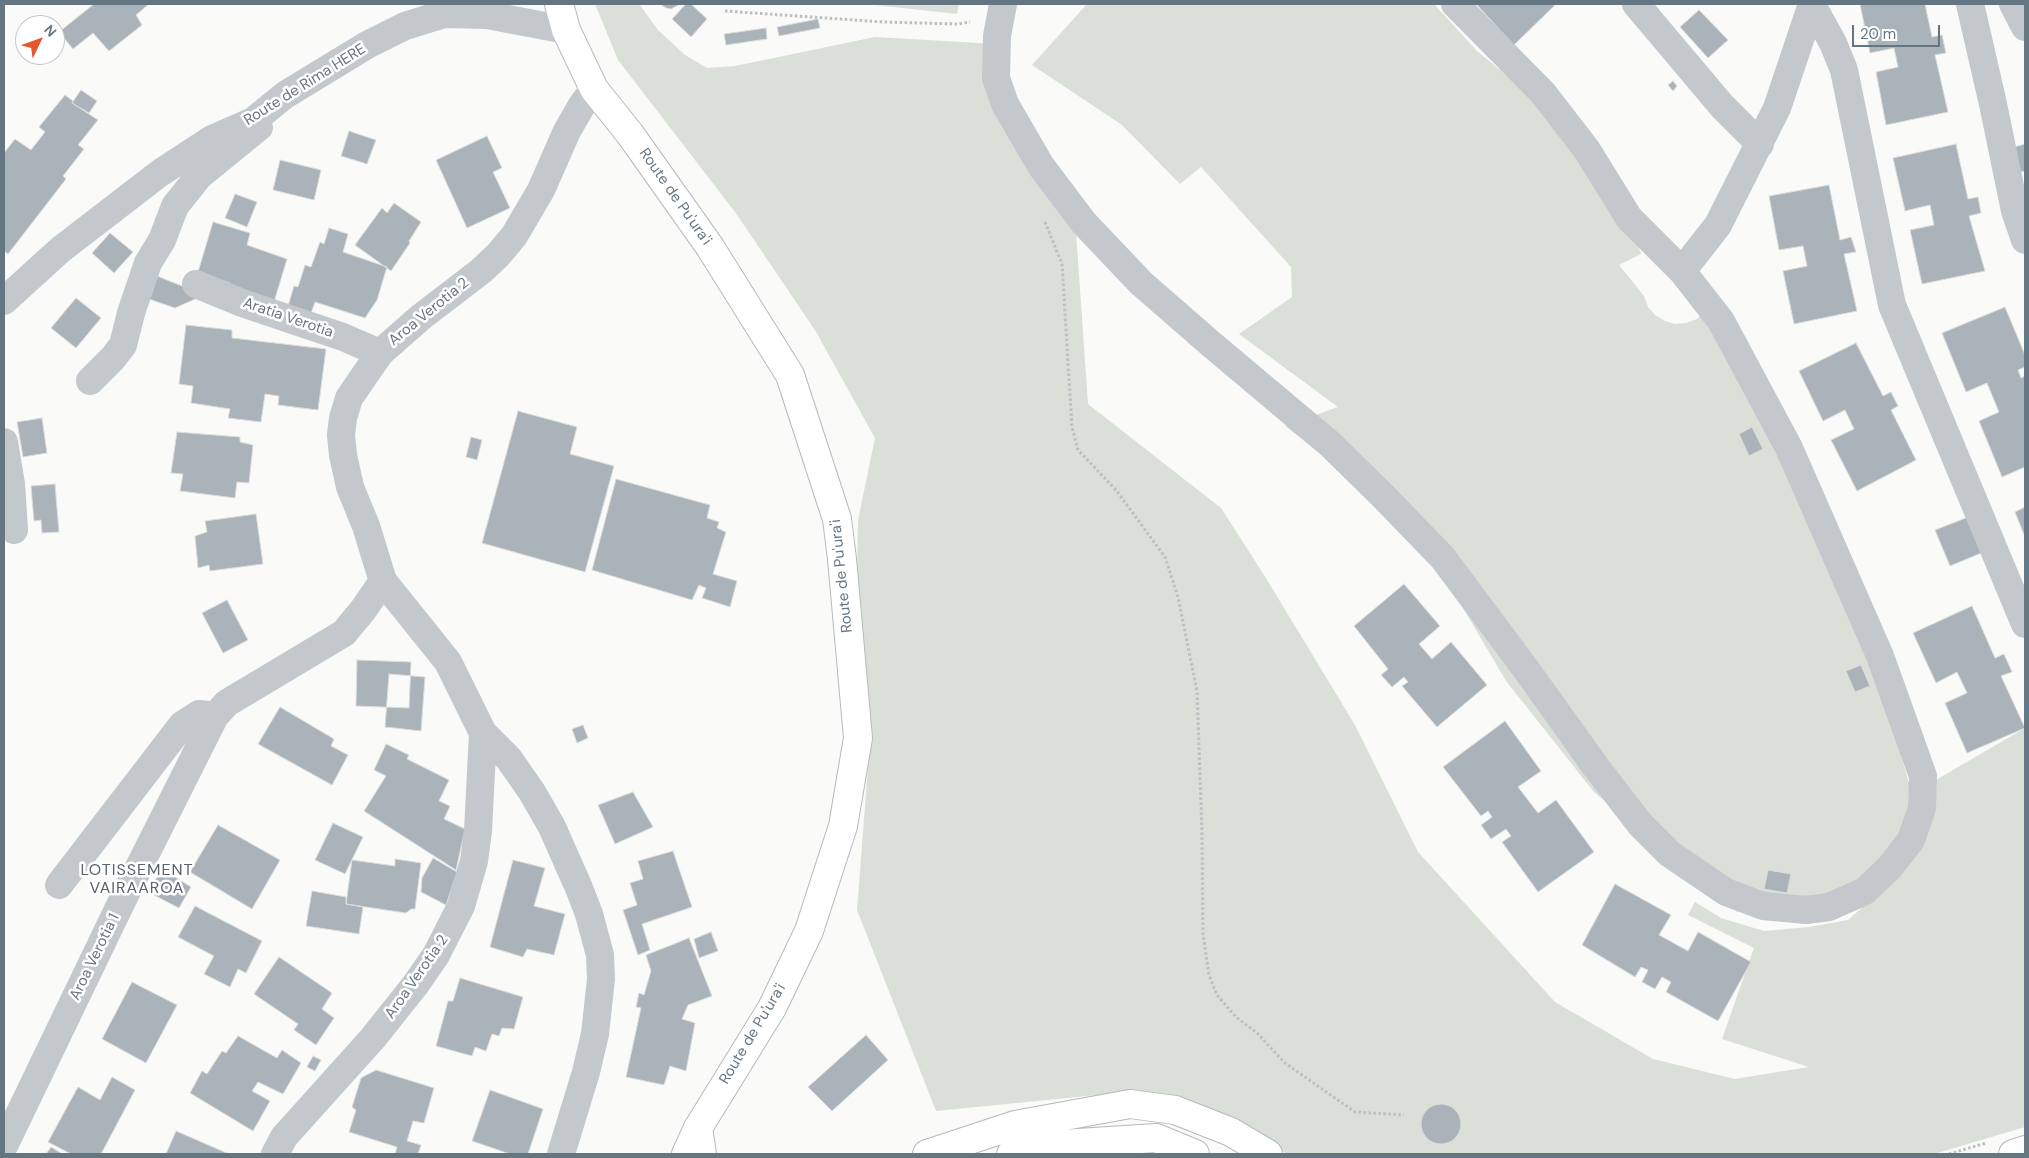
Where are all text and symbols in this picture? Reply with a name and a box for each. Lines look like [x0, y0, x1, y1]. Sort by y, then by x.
north arrow [15, 15, 65, 65]
scale bar [1854, 15, 1942, 47]
text: N [40, 21, 61, 40]
text: 20 m [1860, 24, 1896, 44]
street label: Route de Rima HERE [241, 40, 369, 130]
street label: Route de Pu'ura'i [635, 145, 715, 249]
street label: Aroa Verotia 2 [385, 274, 473, 350]
street label: Aratia Verotia [241, 294, 335, 342]
street label: Route de Pu'ura'i [827, 518, 857, 634]
district label: LOTISSEMENT VAIRAAROA [79, 861, 195, 899]
street label: Aroa Verotia 1 [66, 911, 124, 1003]
street label: Aroa Verotia 2 [382, 932, 452, 1022]
street label: Route de Pu'ura'i [716, 980, 790, 1088]

